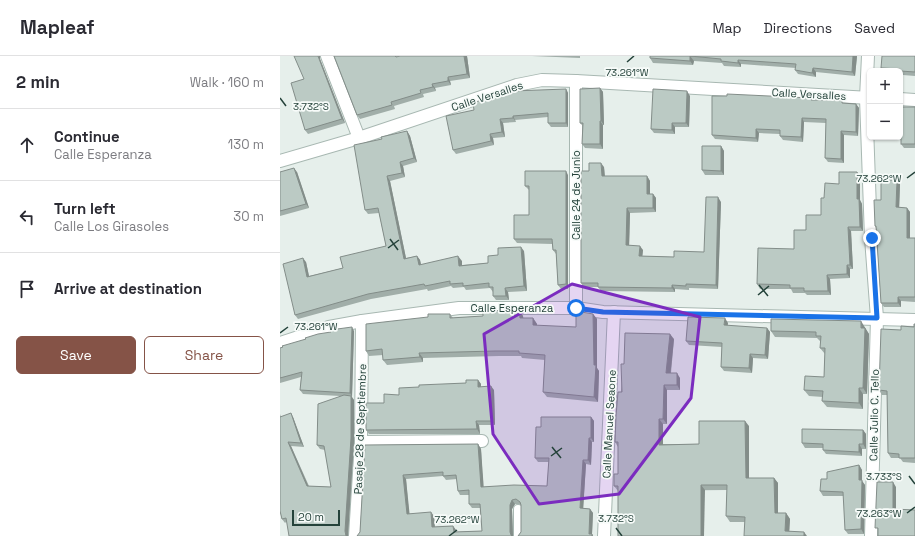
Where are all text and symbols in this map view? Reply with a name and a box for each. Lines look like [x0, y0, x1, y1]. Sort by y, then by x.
text: Mapleaf [20, 15, 94, 40]
text: Map [712, 19, 742, 37]
text: Directions [764, 19, 832, 37]
text: Saved [854, 19, 895, 37]
text: 73.261°W [605, 66, 649, 79]
map controls [867, 68, 903, 140]
button: + [867, 68, 903, 104]
text: 2 min [16, 71, 60, 93]
text: Walk · 160 m [190, 74, 264, 91]
street label: Calle Versalles [449, 78, 525, 114]
street label: Calle Versalles [771, 85, 847, 103]
text: 3.732°S [293, 100, 329, 113]
button: − [867, 104, 903, 140]
text: Continue [54, 127, 120, 146]
icon: ahead [16, 134, 38, 156]
text: 130 m [228, 136, 264, 153]
text: Calle Esperanza [54, 146, 152, 163]
street label: Calle 24 de Junio [569, 150, 583, 240]
text: 73.262°W [857, 172, 902, 185]
text: Turn left [54, 199, 116, 218]
icon: left [16, 206, 38, 228]
text: 30 m [233, 208, 264, 225]
text: Calle Los Girasoles [54, 218, 169, 235]
route end [863, 229, 881, 247]
icon: arrive [16, 278, 38, 300]
text: Arrive at destination [54, 279, 202, 298]
route start [567, 299, 585, 317]
street label: Calle Esperanza [471, 301, 554, 315]
text: 73.261°W [294, 320, 338, 333]
button: Save [16, 336, 136, 374]
button: Share [144, 336, 264, 374]
street label: Pasaje 28 de Septiembre [351, 363, 369, 495]
street label: Calle Manuel Seaone [599, 369, 619, 479]
street label: Calle Julio C. Tello [866, 369, 882, 461]
text: 3.733°S [866, 470, 902, 483]
text: 73.263°W [857, 507, 902, 520]
scale bar [292, 508, 340, 527]
text: 20 m [298, 510, 324, 524]
text: 3.732°S [598, 512, 634, 525]
text: 73.262°W [435, 513, 480, 526]

